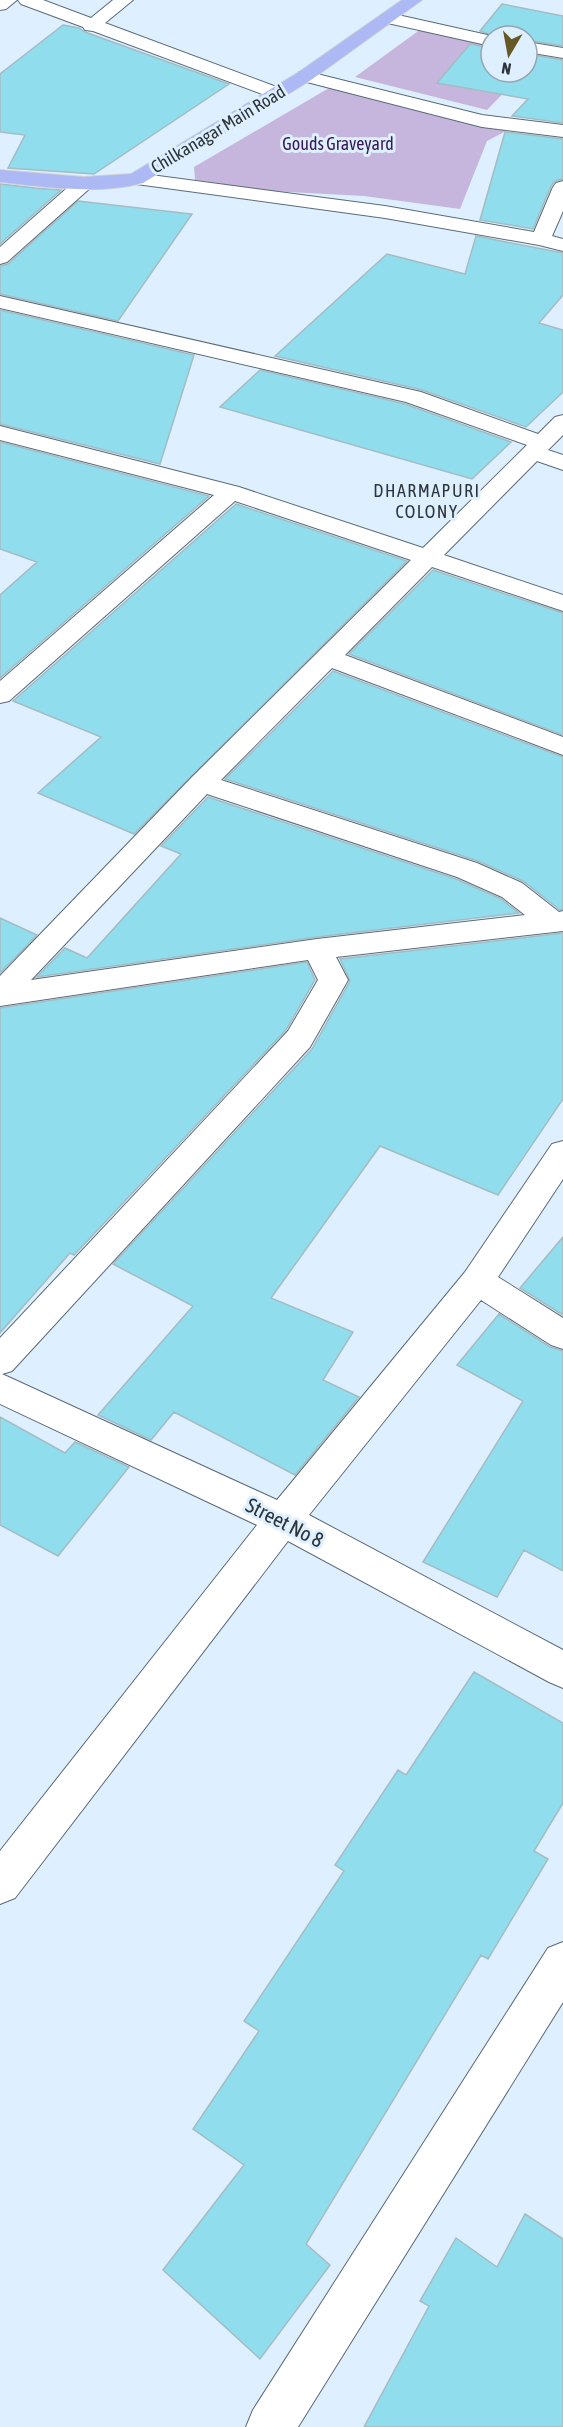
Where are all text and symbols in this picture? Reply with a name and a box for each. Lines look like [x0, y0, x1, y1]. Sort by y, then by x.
north arrow [479, 24, 539, 84]
text: N [500, 59, 513, 78]
street label: Chilkanagar Main Road [147, 81, 289, 177]
park label: Gouds Graveyard [282, 133, 394, 154]
district label: DHARMAPURI COLONY [373, 480, 481, 522]
street label: Street No 8 [242, 1492, 328, 1552]

